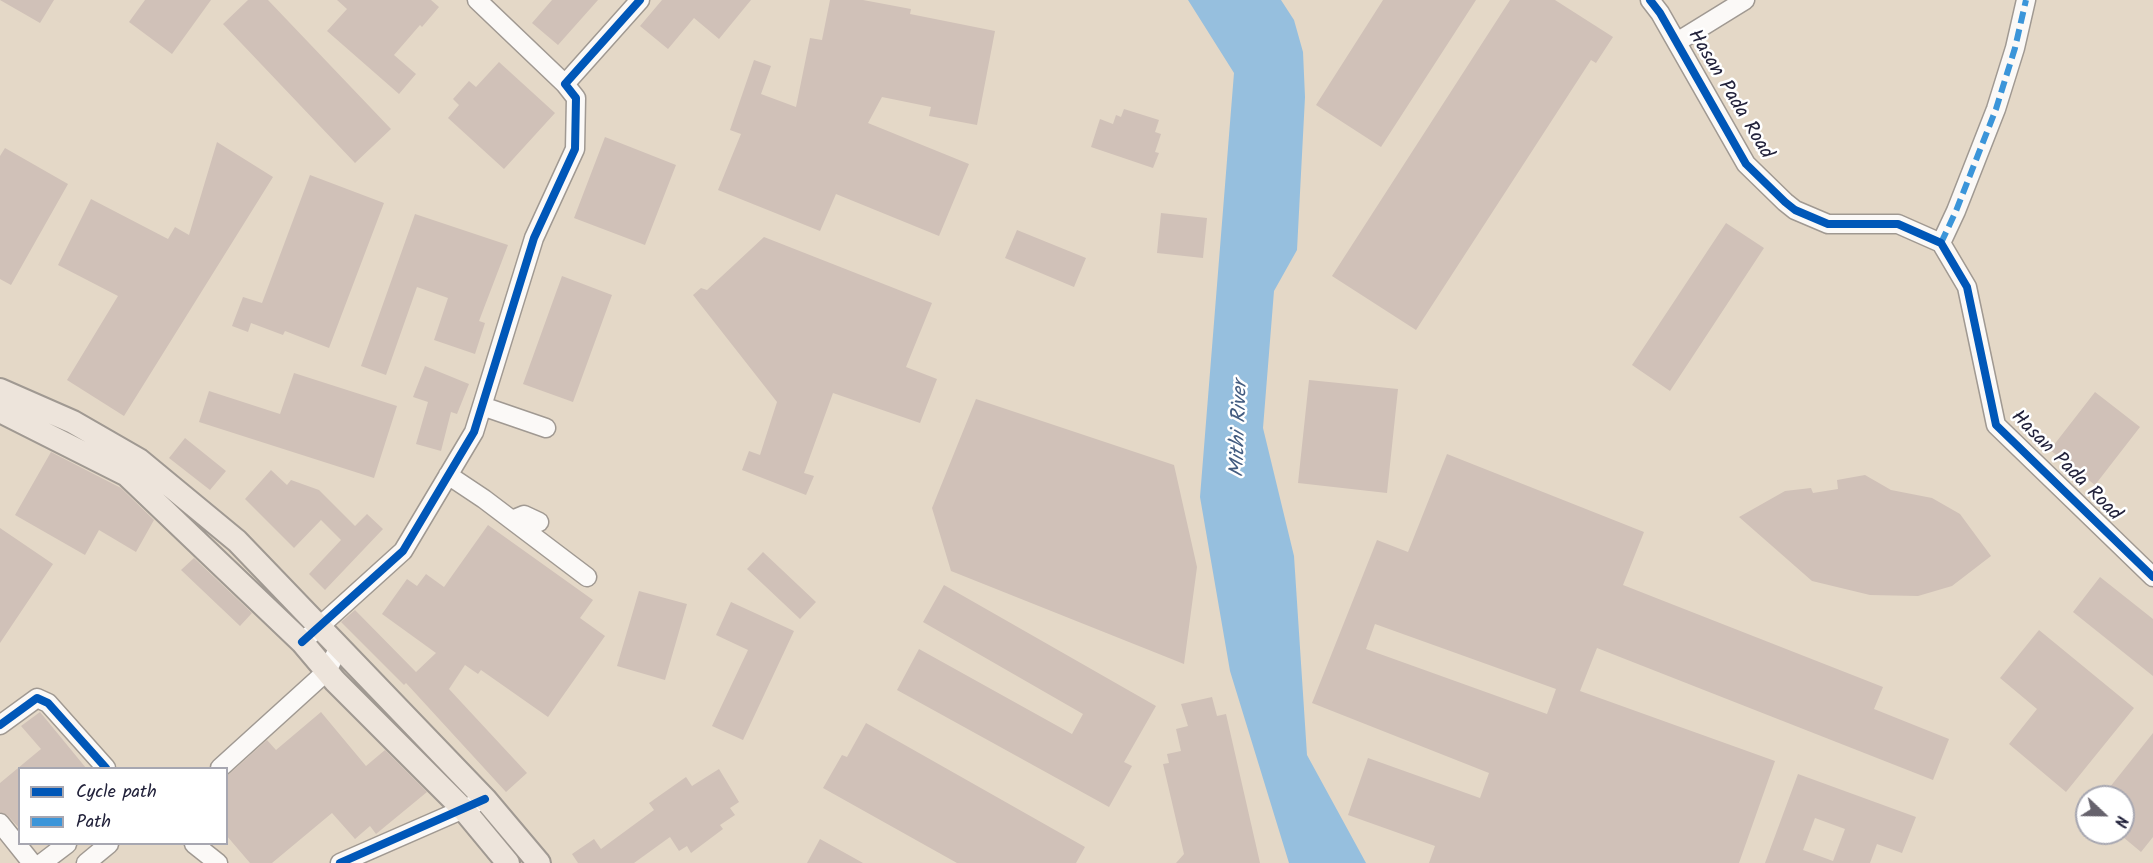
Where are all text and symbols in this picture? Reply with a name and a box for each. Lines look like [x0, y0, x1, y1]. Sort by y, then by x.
street label: Hasan Pada Road [1681, 26, 1777, 164]
water label: Mithi River [1227, 380, 1255, 478]
street label: Hasan Pada Road [2005, 407, 2125, 527]
legend [18, 767, 228, 845]
text: Cycle path [76, 778, 157, 807]
north arrow [2075, 785, 2135, 845]
text: Path [76, 808, 111, 837]
text: N [2107, 812, 2134, 831]

